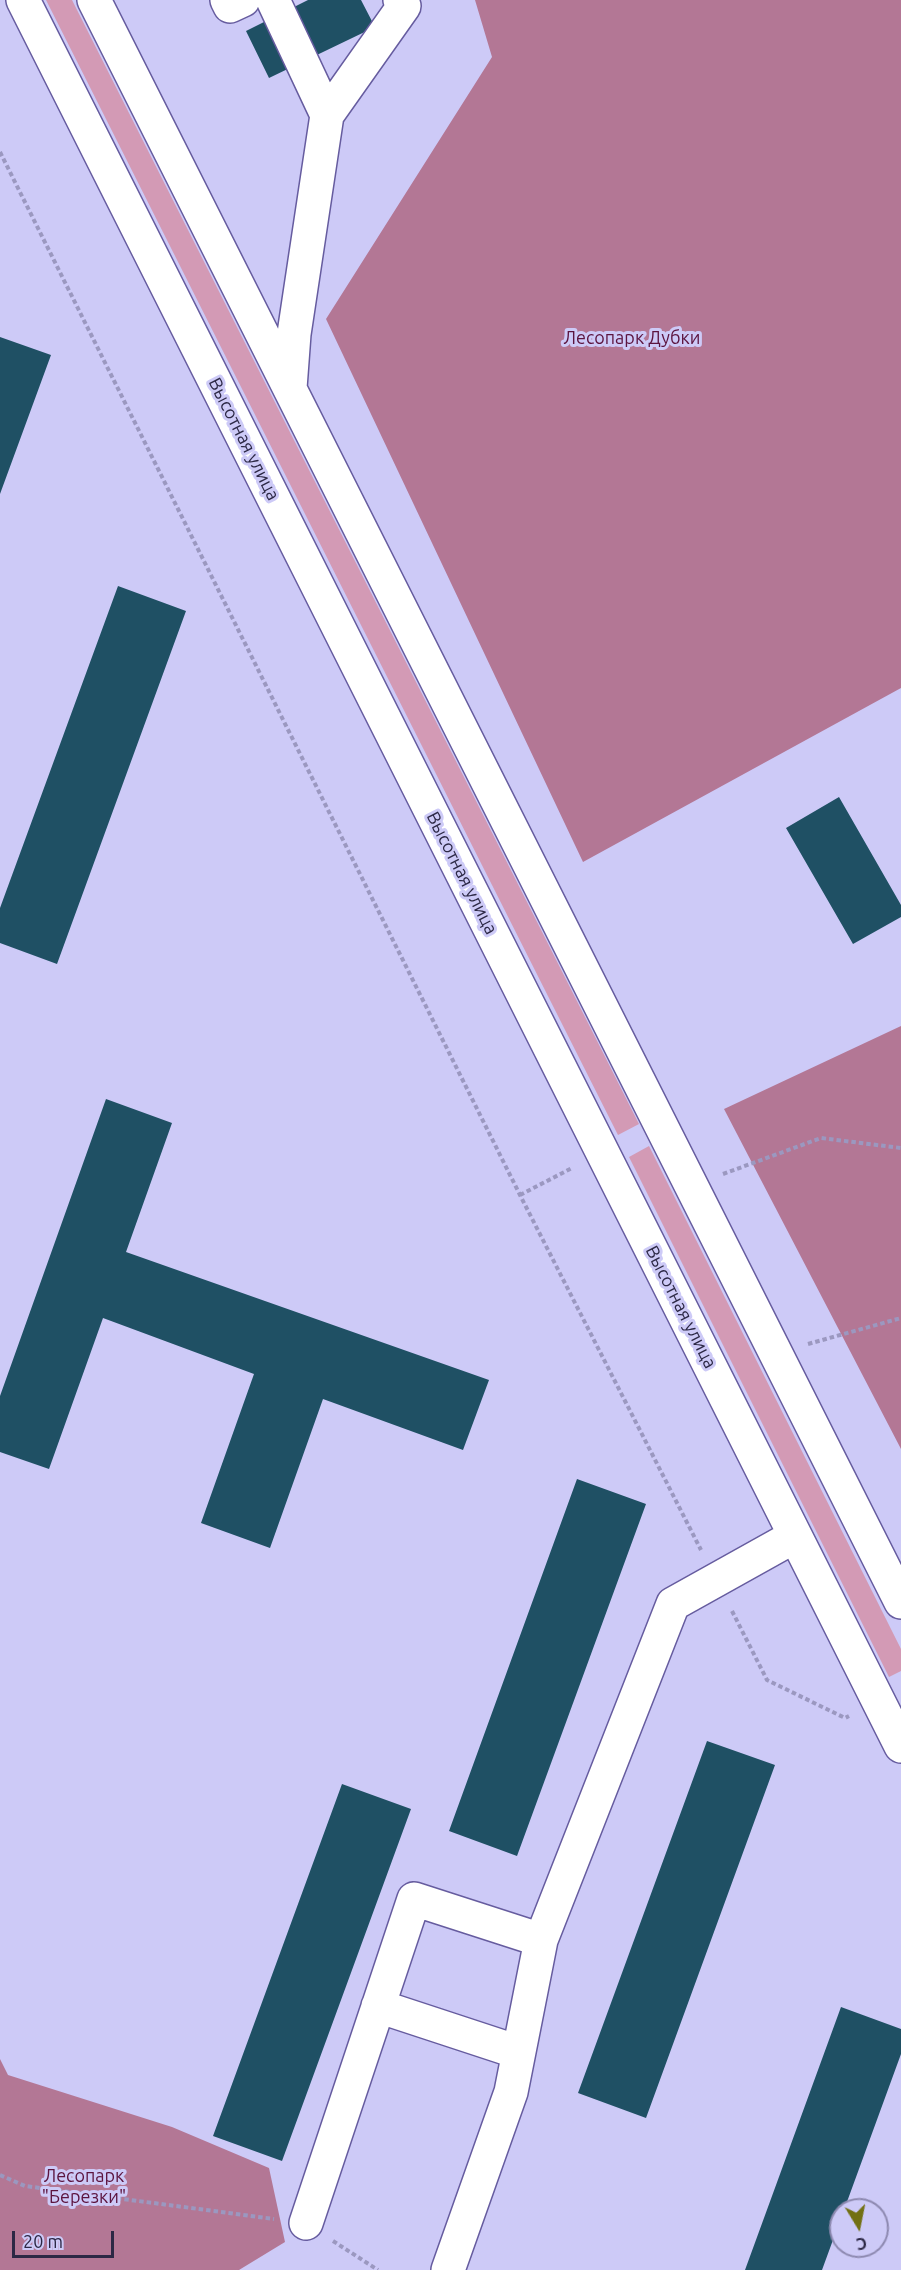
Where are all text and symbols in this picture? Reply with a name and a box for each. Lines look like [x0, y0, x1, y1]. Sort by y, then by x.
park label: Лесопарк Дубки [564, 327, 700, 349]
street label: Высотная улица [204, 374, 284, 504]
street label: Высотная улица [422, 808, 502, 938]
street label: Высотная улица [641, 1242, 721, 1372]
park label: Лесопарк "Березки" [42, 2165, 126, 2208]
north arrow [829, 2198, 889, 2258]
scale bar [15, 2219, 117, 2257]
text: 20 m [23, 2231, 63, 2251]
text: С [855, 2234, 868, 2254]

